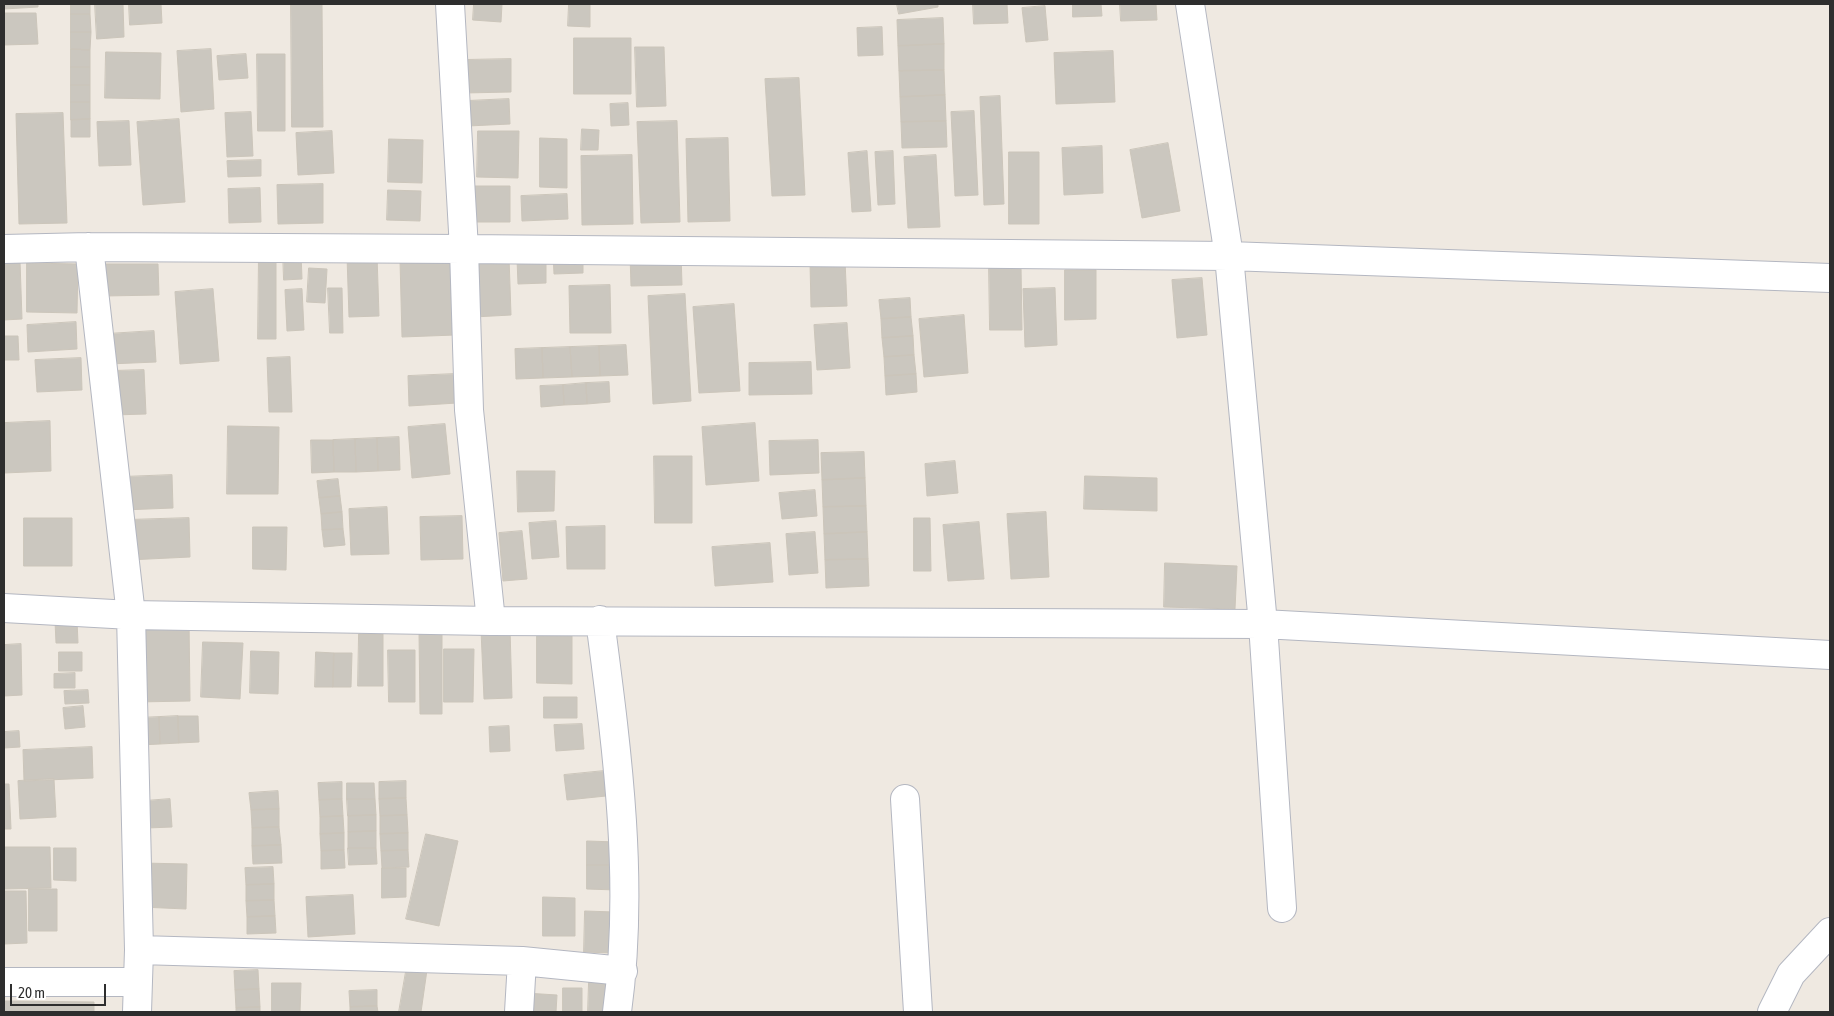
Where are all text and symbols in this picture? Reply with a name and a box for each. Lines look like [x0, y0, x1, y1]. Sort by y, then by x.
scale bar [12, 974, 109, 1006]
text: 20 m [18, 984, 45, 1001]

